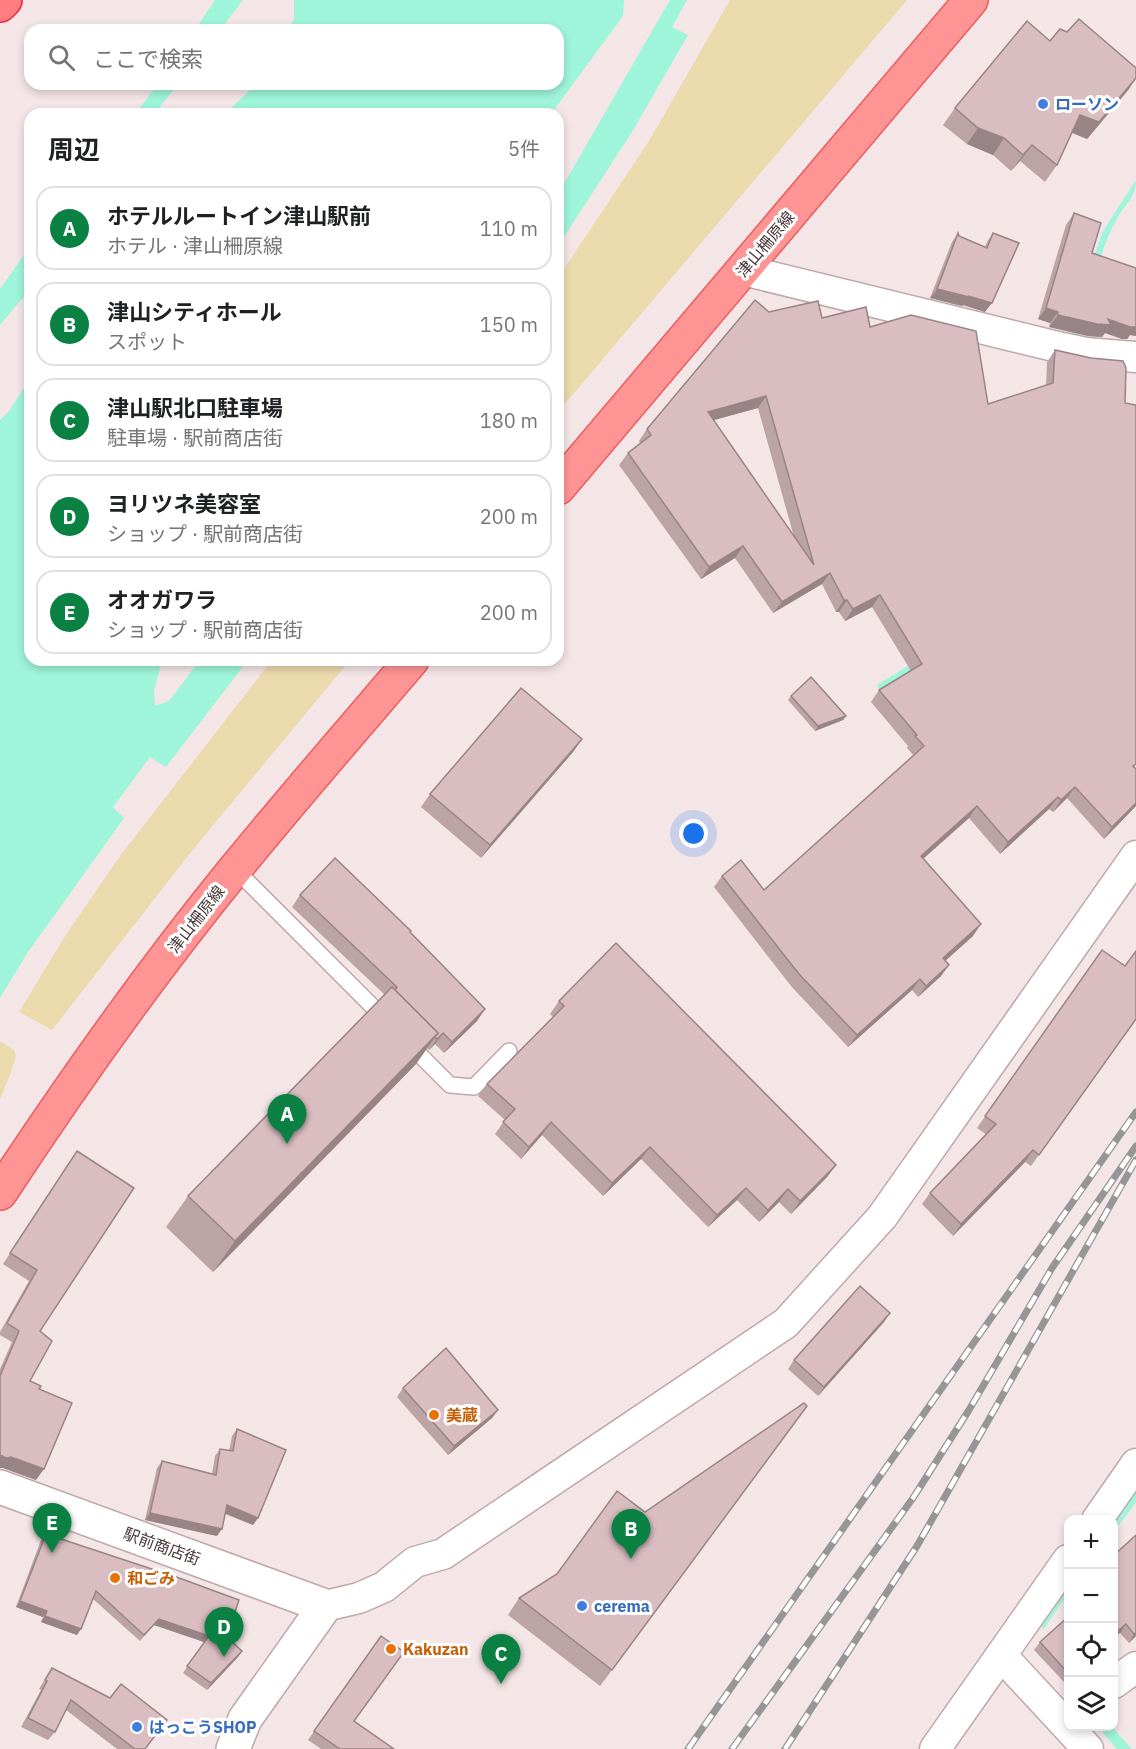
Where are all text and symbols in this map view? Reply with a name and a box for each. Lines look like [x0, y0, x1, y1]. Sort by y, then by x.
search box [24, 24, 564, 90]
icon: search [45, 41, 78, 74]
text: ここで検索 [93, 44, 203, 73]
place label: ローソン [1055, 94, 1119, 114]
marker: ローソン [1036, 97, 1050, 111]
text: 周辺 [48, 132, 100, 166]
text: 5件 [508, 135, 540, 162]
text: ホテルルートイン津山駅前 [107, 201, 371, 230]
street label: 津山柵原線 [732, 207, 798, 281]
text: A [63, 215, 76, 242]
text: 110 m [480, 215, 538, 242]
text: ホテル · 津山柵原線 [107, 232, 283, 259]
text: 津山シティホール [107, 297, 282, 326]
text: B [63, 311, 76, 338]
text: 150 m [480, 311, 538, 338]
text: スポット [107, 328, 187, 355]
text: 津山駅北口駐車場 [107, 393, 283, 422]
text: C [63, 407, 76, 434]
text: 180 m [480, 407, 538, 434]
text: 駐車場 · 駅前商店街 [107, 424, 283, 451]
text: ヨリツネ美容室 [107, 489, 261, 518]
text: D [63, 503, 76, 530]
text: 200 m [480, 503, 538, 530]
text: ショップ · 駅前商店街 [107, 520, 303, 547]
text: オオガワラ [107, 585, 217, 614]
text: E [63, 599, 76, 626]
text: 200 m [480, 599, 538, 626]
text: ショップ · 駅前商店街 [107, 616, 303, 643]
your location [679, 819, 708, 848]
street label: 津山柵原線 [163, 881, 229, 957]
pin: A [268, 1094, 306, 1144]
place label: 美蔵 [446, 1405, 478, 1425]
marker: 美蔵 [427, 1408, 441, 1422]
pin: E [32, 1504, 72, 1553]
pin: B [612, 1510, 650, 1559]
map controls [1064, 1515, 1118, 1731]
button: + [1064, 1515, 1118, 1569]
street label: 駅前商店街 [121, 1523, 203, 1569]
place label: 和ごみ [127, 1568, 175, 1588]
button: − [1064, 1569, 1118, 1623]
marker: 和ごみ [108, 1571, 122, 1585]
place label: cerema [594, 1596, 650, 1616]
marker: cerema [575, 1599, 589, 1613]
pin: D [204, 1608, 244, 1657]
button: locate [1064, 1623, 1118, 1677]
pin: C [482, 1634, 520, 1684]
place label: Kakuzan [403, 1639, 469, 1659]
marker: Kakuzan [384, 1642, 398, 1656]
button: layers [1064, 1677, 1118, 1731]
place label: はっこうSHOP [149, 1717, 257, 1737]
marker: はっこうSHOP [130, 1720, 144, 1734]

